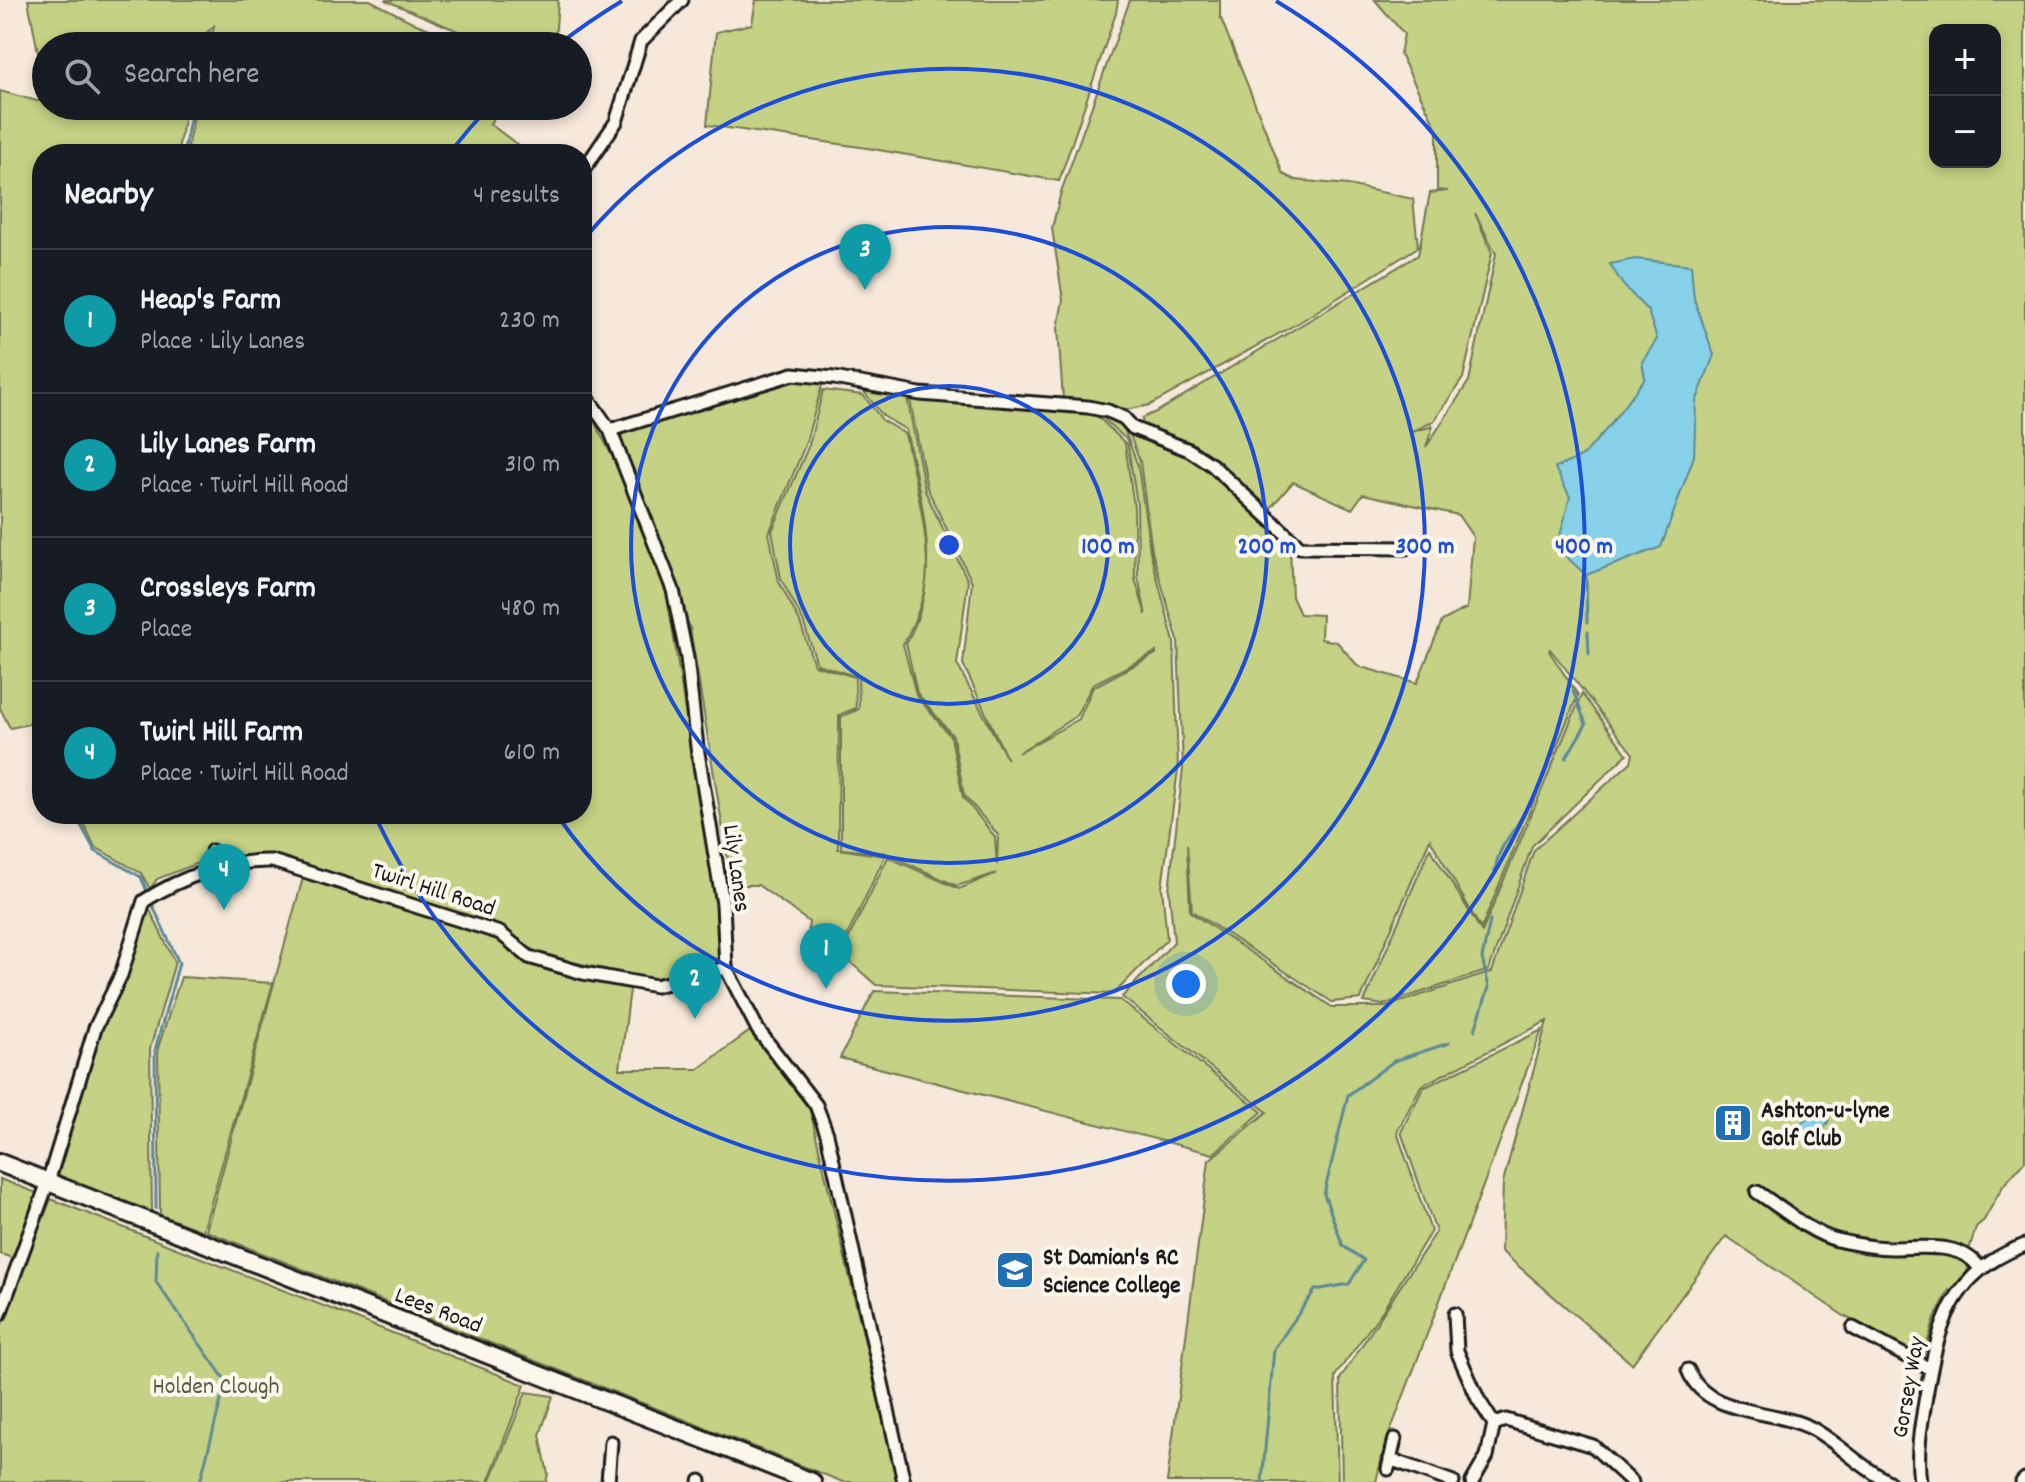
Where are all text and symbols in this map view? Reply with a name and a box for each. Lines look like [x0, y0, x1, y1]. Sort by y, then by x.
map controls [1929, 24, 2001, 168]
button: + [1929, 24, 2001, 96]
search box [32, 32, 592, 120]
icon: search [60, 54, 104, 98]
text: Search here [124, 55, 260, 98]
button: − [1929, 96, 2001, 168]
text: Nearby [64, 172, 153, 221]
text: 4 results [473, 178, 560, 215]
pin: 3 [839, 224, 891, 290]
text: Heap's Farm [140, 281, 281, 324]
text: 1 [87, 303, 93, 340]
text: 230 m [499, 303, 560, 340]
text: Place · Lily Lanes [140, 324, 305, 361]
text: Lily Lanes Farm [140, 425, 316, 468]
text: 2 [84, 447, 96, 484]
text: 310 m [505, 447, 560, 484]
text: Place · Twirl Hill Road [140, 468, 349, 505]
centre of rings [935, 531, 963, 559]
text: 100 m [1081, 531, 1135, 565]
text: 200 m [1238, 531, 1296, 565]
text: 300 m [1396, 531, 1454, 565]
text: 400 m [1555, 531, 1613, 565]
text: Crossleys Farm [140, 569, 316, 612]
text: 3 [84, 591, 96, 628]
text: 480 m [501, 591, 560, 628]
text: Place [140, 612, 192, 649]
text: Twirl Hill Farm [140, 713, 303, 756]
text: 4 [85, 735, 95, 772]
text: 610 m [504, 735, 560, 772]
text: Place · Twirl Hill Road [140, 756, 349, 793]
street label: Lily Lanes [712, 822, 758, 914]
pin: 4 [198, 844, 250, 910]
street label: Twirl Hill Road [367, 855, 499, 927]
pin: 1 [800, 923, 852, 989]
pin: 2 [669, 953, 721, 1019]
your location [1166, 964, 1206, 1004]
place label: Ashton-u-lyne Golf Club [1761, 1095, 1890, 1157]
building icon: Ashton-u-lyne Golf Club [1712, 1102, 1754, 1144]
place label: St Damian's RC Science College [1043, 1242, 1181, 1304]
school or university icon: St Damian's RC Science College [994, 1249, 1036, 1291]
street label: Lees Road [389, 1280, 487, 1344]
street label: Gorsey Way [1884, 1333, 1936, 1441]
park label: Holden Clough [152, 1371, 280, 1405]

